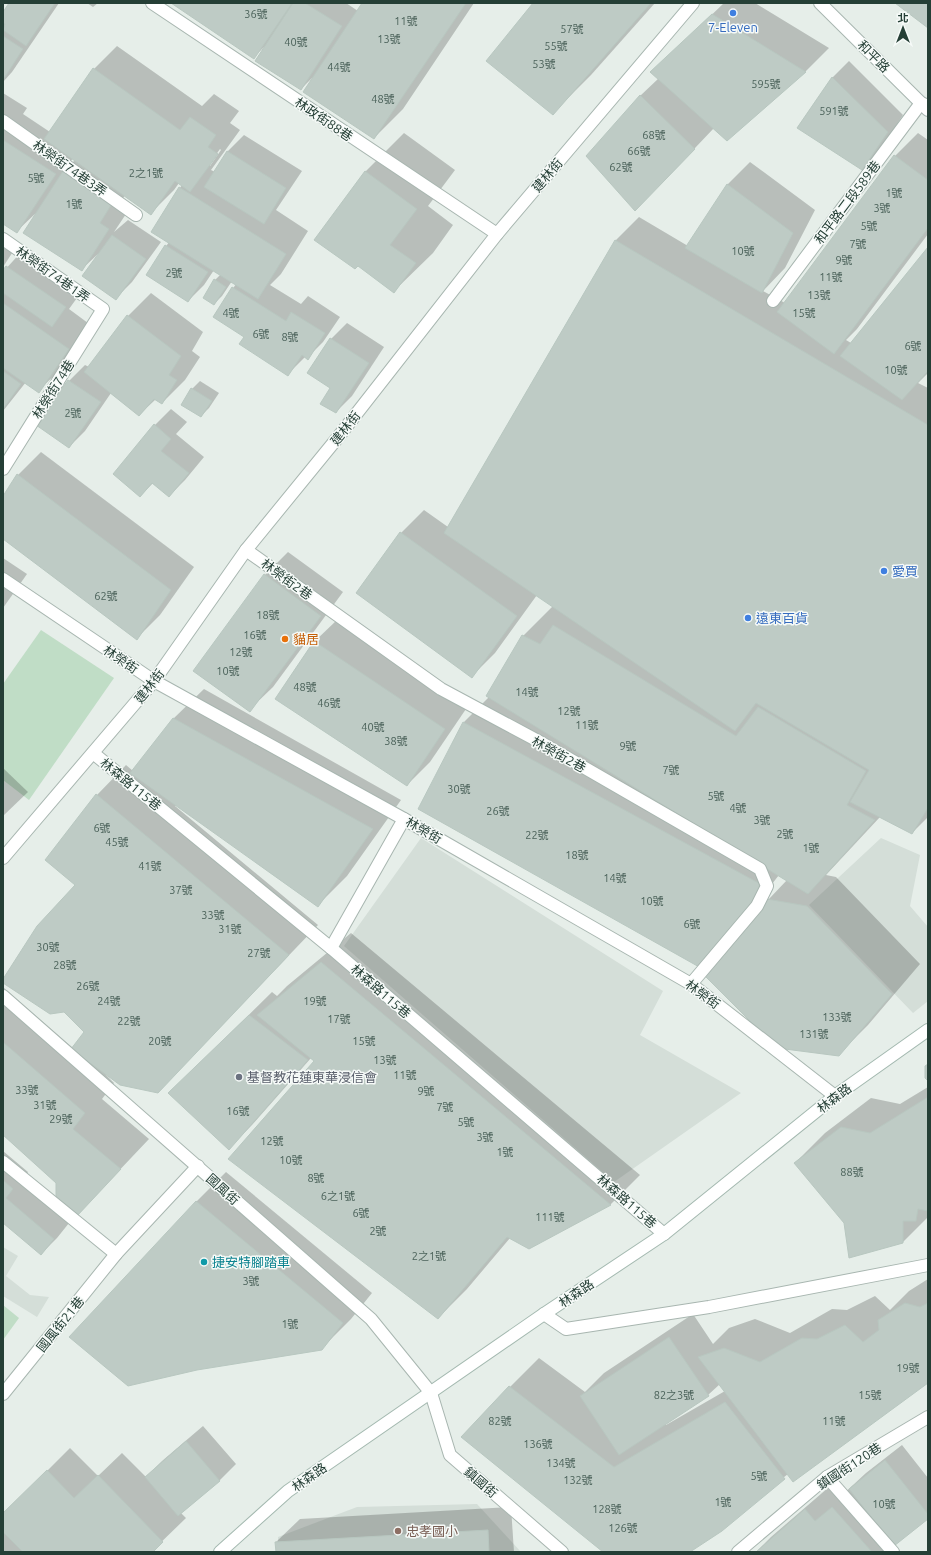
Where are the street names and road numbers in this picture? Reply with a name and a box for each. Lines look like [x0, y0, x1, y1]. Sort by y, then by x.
street label: 和平路 [855, 37, 893, 75]
street label: 林政街88巷 [292, 95, 356, 143]
street label: 林榮街74巷3弄 [30, 137, 110, 199]
street label: 建林街 [529, 156, 565, 194]
street label: 和平路二段589巷 [811, 158, 883, 246]
street label: 林榮街74巷1弄 [13, 243, 93, 305]
street label: 林榮街74巷 [29, 357, 77, 421]
street label: 建林街 [327, 408, 363, 448]
street label: 林榮街2巷 [259, 556, 315, 602]
street label: 林榮街 [101, 642, 141, 676]
street label: 建林街 [131, 666, 167, 706]
street label: 林榮街2巷 [530, 733, 588, 775]
street label: 林森路115巷 [98, 755, 164, 813]
street label: 林榮街 [404, 814, 444, 846]
street label: 林森路115巷 [348, 961, 414, 1021]
street label: 林榮街 [683, 977, 723, 1011]
street label: 林森路 [814, 1081, 854, 1115]
street label: 國風街 [204, 1171, 242, 1207]
street label: 林森路115巷 [594, 1171, 660, 1231]
street label: 林森路 [556, 1276, 596, 1310]
street label: 國風街21巷 [34, 1294, 86, 1354]
street label: 鎮國街120巷 [814, 1440, 884, 1492]
street label: 林森路 [289, 1460, 329, 1494]
street label: 鎮國街 [462, 1464, 500, 1500]

